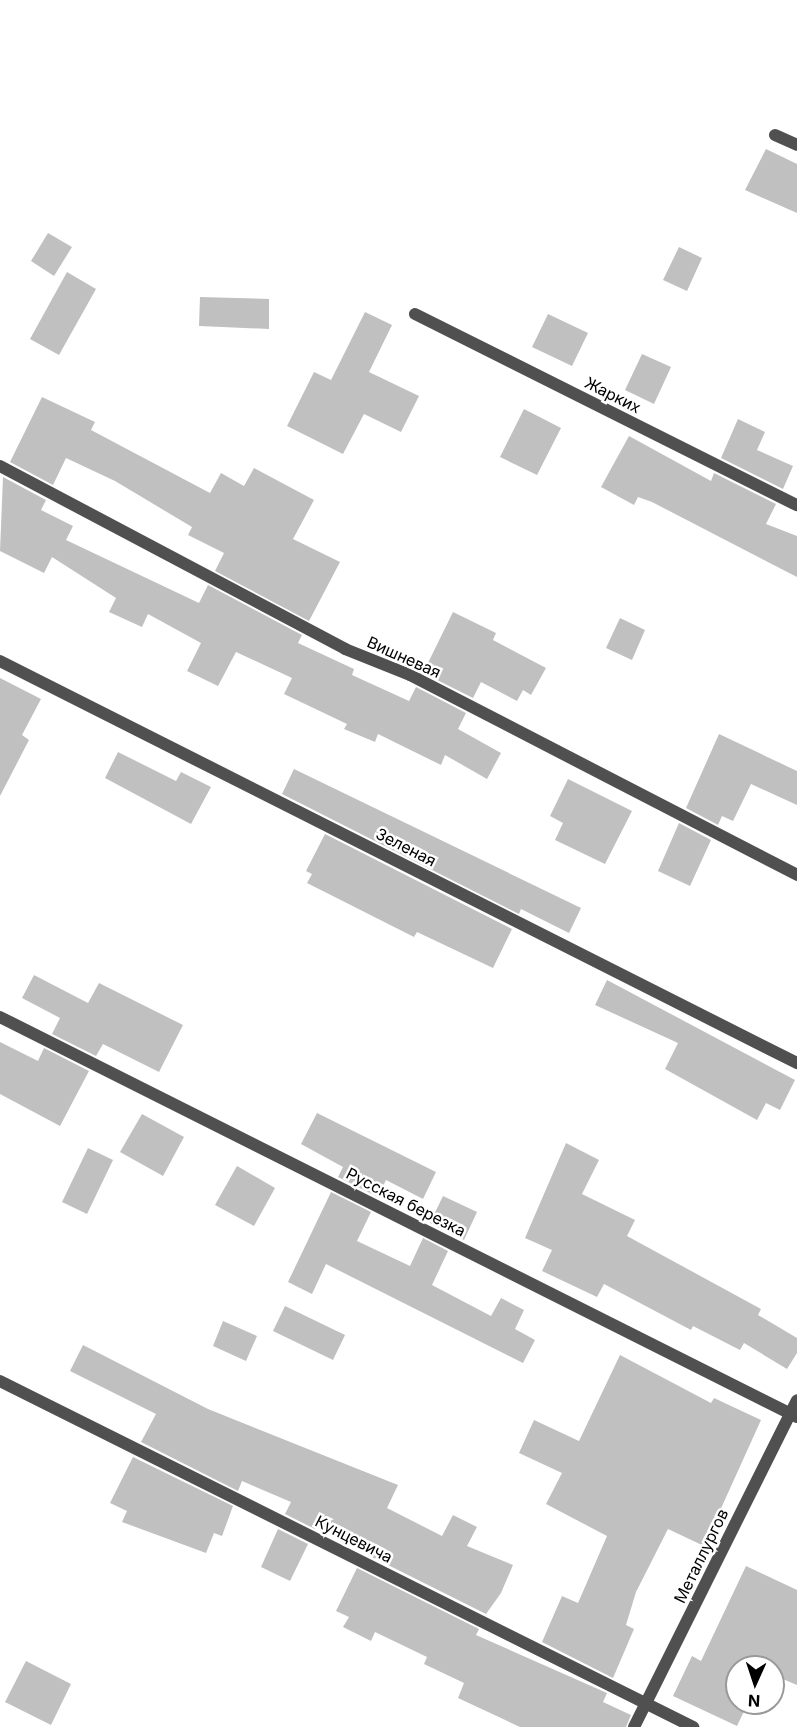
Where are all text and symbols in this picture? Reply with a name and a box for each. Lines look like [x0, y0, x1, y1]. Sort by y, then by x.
street label: Жарких [582, 373, 644, 417]
street label: Вишневая [364, 632, 444, 682]
street label: Зеленая [373, 824, 439, 870]
street label: Русская березка [343, 1164, 469, 1240]
street label: Металлургов [670, 1506, 732, 1606]
street label: Кунцевича [312, 1511, 396, 1567]
north arrow [725, 1655, 785, 1715]
text: N [748, 1691, 761, 1711]

